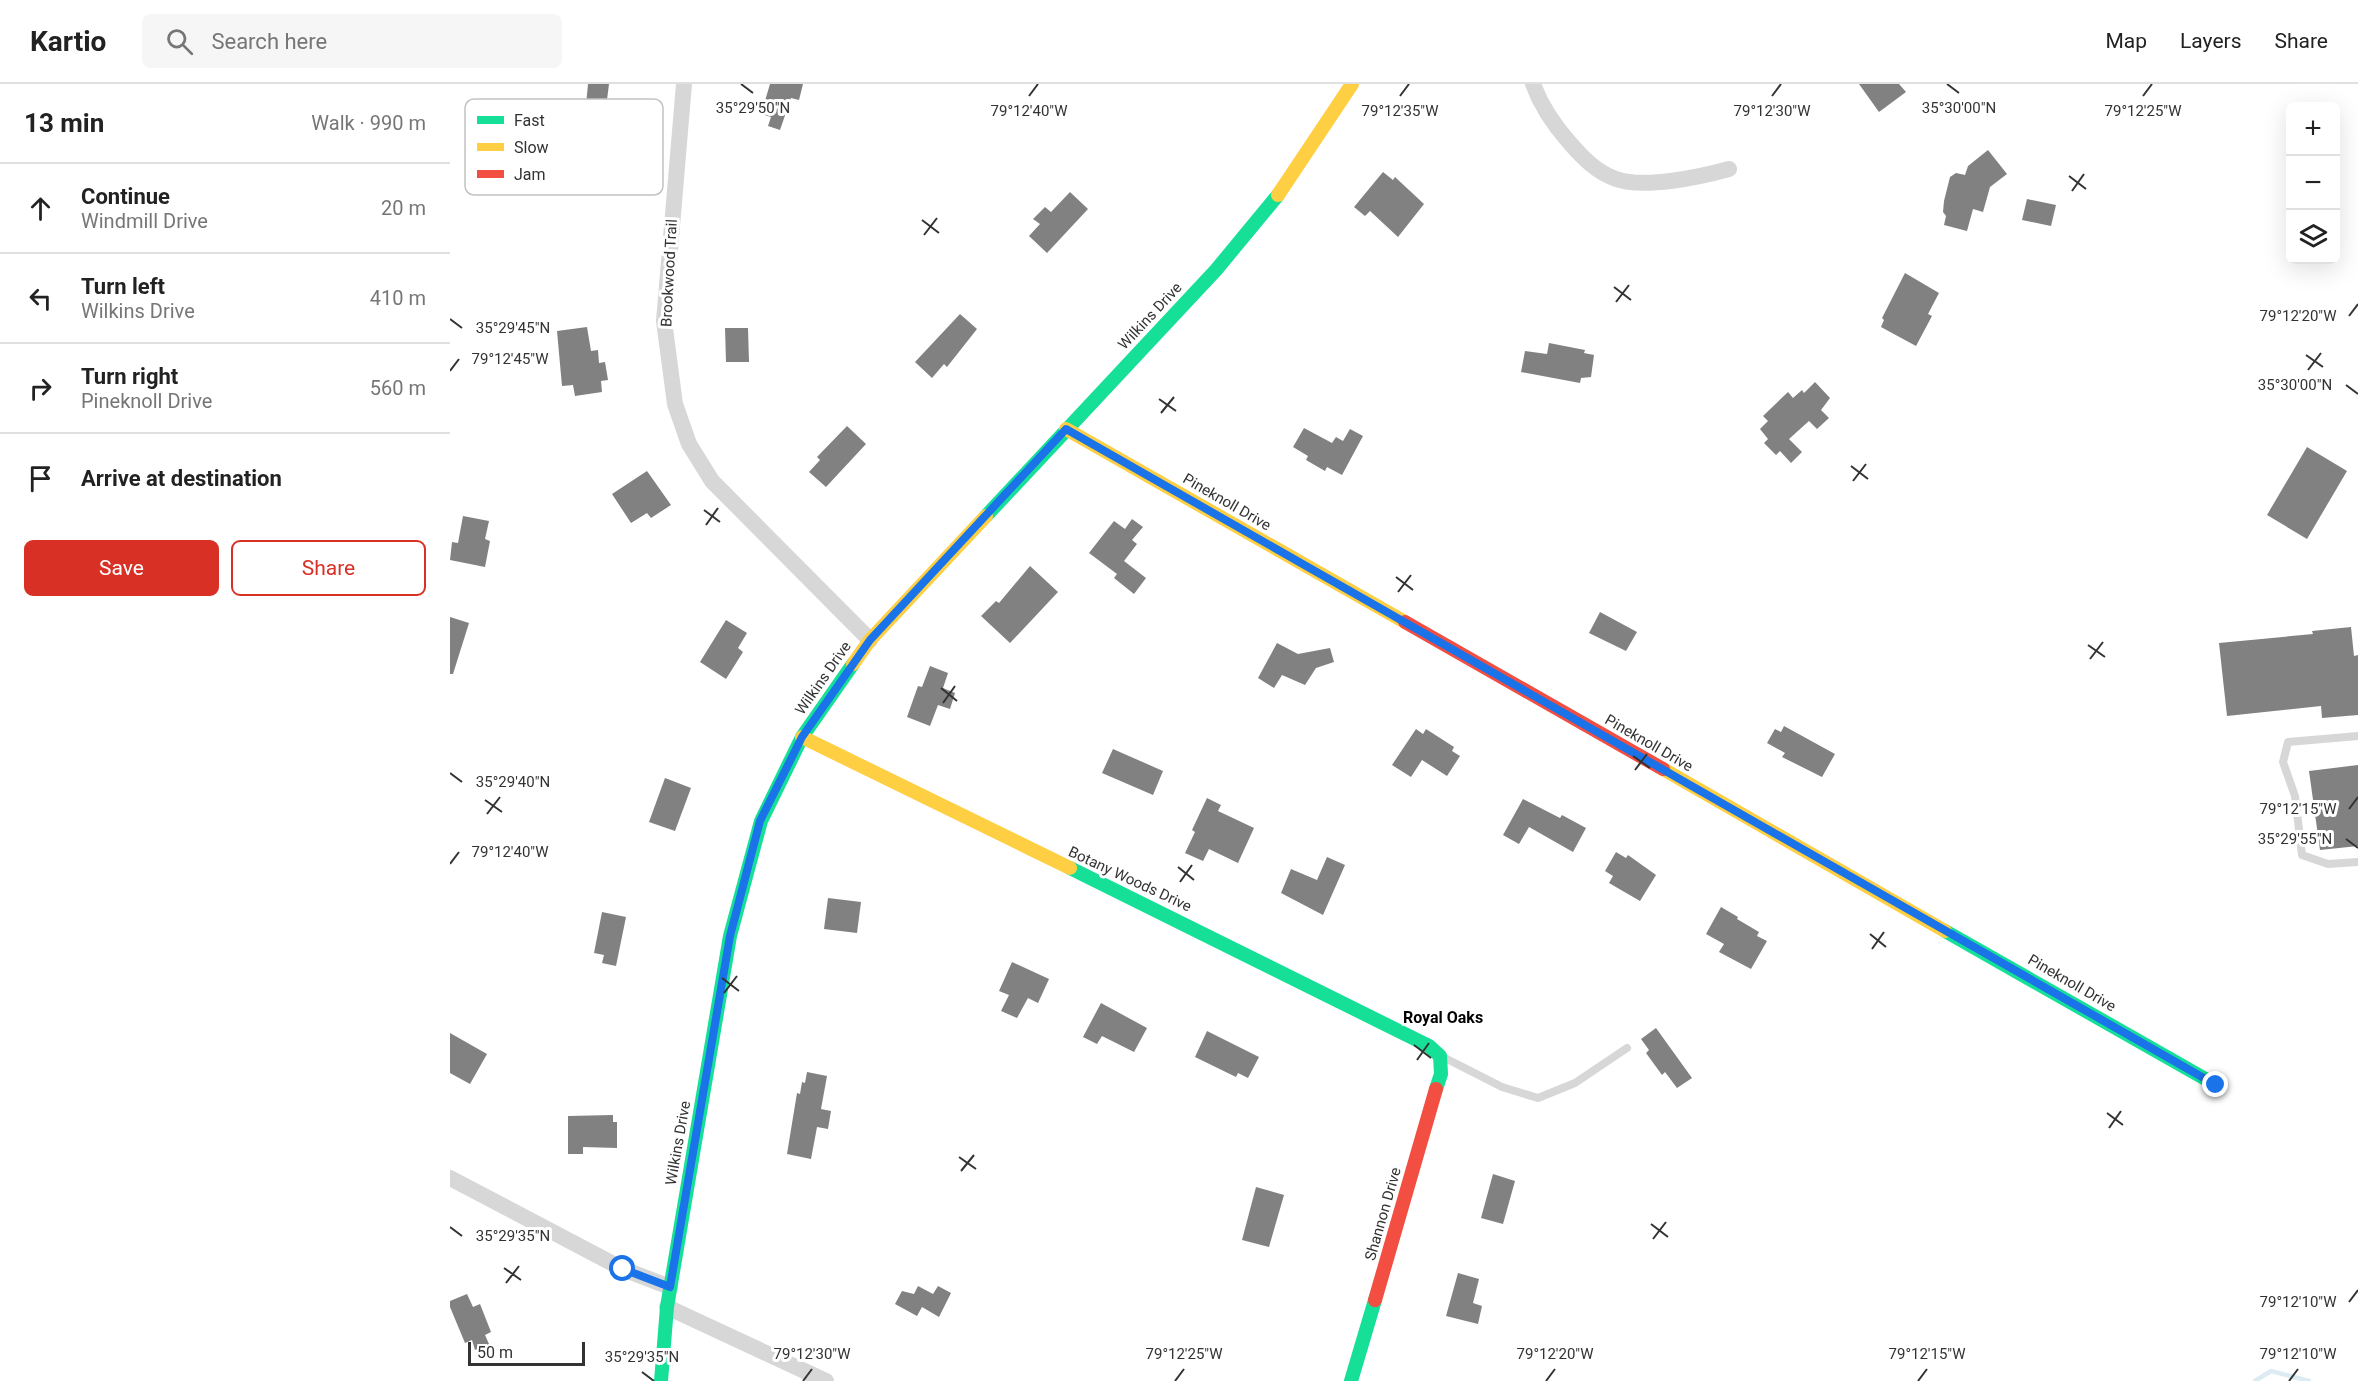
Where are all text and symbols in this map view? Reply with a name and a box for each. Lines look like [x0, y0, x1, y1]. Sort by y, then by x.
search box [142, 14, 562, 68]
text: Kartio [30, 25, 106, 58]
icon: search [163, 25, 196, 58]
text: Search here [211, 29, 327, 54]
text: Map [2105, 29, 2147, 53]
text: Layers [2180, 29, 2241, 53]
text: Share [2274, 29, 2328, 53]
legend [465, 99, 663, 195]
text: 35°29'50"N [716, 99, 790, 117]
text: 35°30'00"N [1922, 99, 1996, 117]
text: 79°12'40"W [991, 102, 1067, 120]
text: 79°12'35"W [1362, 102, 1438, 120]
text: 79°12'30"W [1734, 102, 1810, 120]
text: 79°12'25"W [2105, 102, 2181, 120]
map controls [2286, 102, 2340, 264]
button: + [2286, 102, 2340, 156]
text: 13 min [24, 108, 104, 138]
text: Walk · 990 m [311, 111, 426, 135]
text: Fast [514, 111, 545, 130]
text: Slow [514, 138, 549, 157]
button: − [2286, 156, 2340, 210]
text: Jam [514, 165, 546, 184]
text: Continue [81, 184, 170, 209]
icon: ahead [24, 192, 57, 225]
text: 20 m [381, 196, 426, 220]
text: Windmill Drive [81, 209, 208, 233]
button: layers [2286, 210, 2340, 264]
street label: Brookwood Trail [657, 219, 681, 327]
text: Turn left [81, 274, 165, 299]
street label: Wilkins Drive [1114, 279, 1186, 353]
icon: left [24, 282, 57, 315]
text: 410 m [370, 286, 426, 310]
text: Wilkins Drive [81, 299, 195, 323]
text: 79°12'20"W [2260, 307, 2336, 325]
text: 35°29'45"N [476, 319, 550, 337]
text: 79°12'45"W [472, 350, 548, 368]
text: Turn right [81, 364, 178, 389]
icon: right [24, 372, 57, 405]
text: 560 m [370, 376, 426, 400]
text: 35°30'00"N [2258, 376, 2332, 394]
text: Pineknoll Drive [81, 389, 212, 413]
icon: arrive [24, 462, 57, 495]
text: Arrive at destination [81, 466, 282, 491]
street label: Pineknoll Drive [1180, 470, 1274, 534]
button: Save [24, 540, 219, 596]
button: Share [231, 540, 426, 596]
street label: Wilkins Drive [791, 638, 855, 718]
street label: Pineknoll Drive [1602, 711, 1696, 775]
text: 35°29'40"N [476, 773, 550, 791]
text: 79°12'15"W [2260, 800, 2336, 818]
text: 35°29'55"N [2258, 830, 2332, 848]
text: 79°12'40"W [472, 843, 548, 861]
street label: Botany Woods Drive [1066, 843, 1195, 915]
street label: Pineknoll Drive [2025, 951, 2119, 1015]
district label: Royal Oaks [1403, 1008, 1483, 1027]
route end [2202, 1071, 2228, 1097]
street label: Wilkins Drive [662, 1099, 694, 1187]
street label: Shannon Drive [1361, 1165, 1405, 1263]
text: 35°29'35"N [476, 1227, 550, 1245]
route start [609, 1255, 635, 1281]
text: 79°12'10"W [2260, 1293, 2336, 1311]
scale bar [468, 1339, 585, 1366]
text: 50 m [477, 1343, 513, 1362]
text: 79°12'30"W [774, 1345, 850, 1363]
text: 79°12'25"W [1146, 1345, 1222, 1363]
text: 79°12'20"W [1517, 1345, 1593, 1363]
text: 79°12'15"W [1889, 1345, 1965, 1363]
text: 79°12'10"W [2260, 1345, 2336, 1363]
text: 35°29'35"N [605, 1348, 679, 1366]

